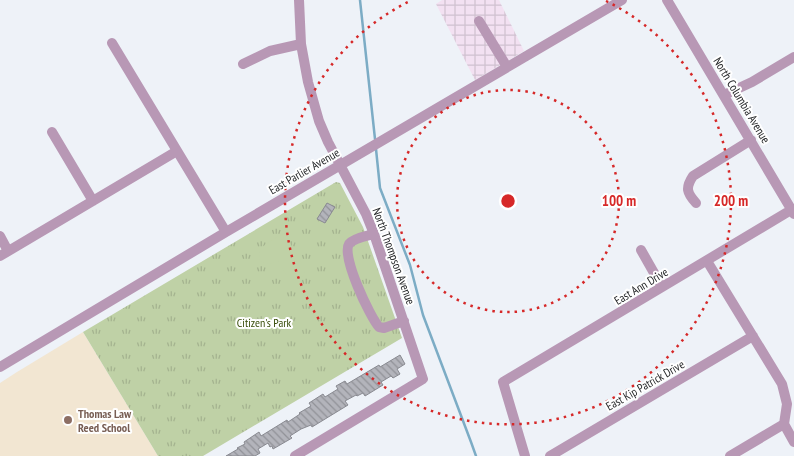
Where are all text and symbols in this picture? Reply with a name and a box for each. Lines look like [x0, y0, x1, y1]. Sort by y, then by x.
street label: North Columbia Avenue [710, 54, 774, 146]
street label: East Parlier Avenue [266, 145, 342, 197]
text: 100 m [602, 191, 636, 210]
text: 200 m [714, 191, 748, 210]
centre of rings [499, 192, 517, 210]
street label: North Thompson Avenue [370, 206, 418, 307]
street label: East Ann Drive [611, 264, 671, 308]
park label: Citizen's Park [237, 315, 292, 330]
street label: East Kip Patrick Drive [603, 356, 687, 414]
place label: Thomas Law Reed School [78, 406, 132, 435]
marker: Thomas Law Reed School [62, 414, 74, 426]

